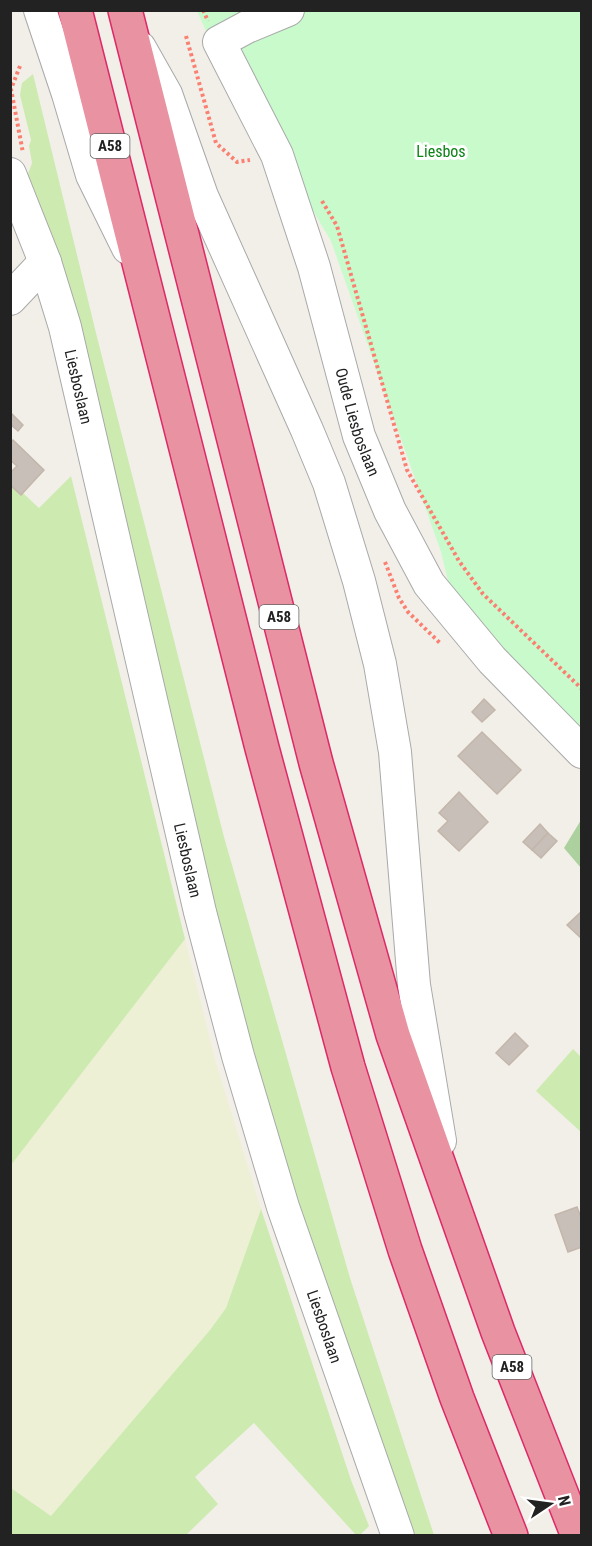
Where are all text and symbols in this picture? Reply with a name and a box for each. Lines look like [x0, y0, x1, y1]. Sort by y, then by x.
road number: A58 [90, 134, 130, 158]
park label: Liesbos [416, 142, 466, 161]
street label: Liesboslaan [61, 348, 97, 426]
street label: Oude Liesboslaan [332, 366, 384, 479]
road number: A58 [260, 605, 298, 629]
street label: Liesboslaan [170, 821, 206, 899]
street label: Liesboslaan [303, 1287, 346, 1365]
road number: A58 [492, 1355, 532, 1379]
north arrow [520, 1474, 580, 1534]
text: N [554, 1494, 574, 1508]

